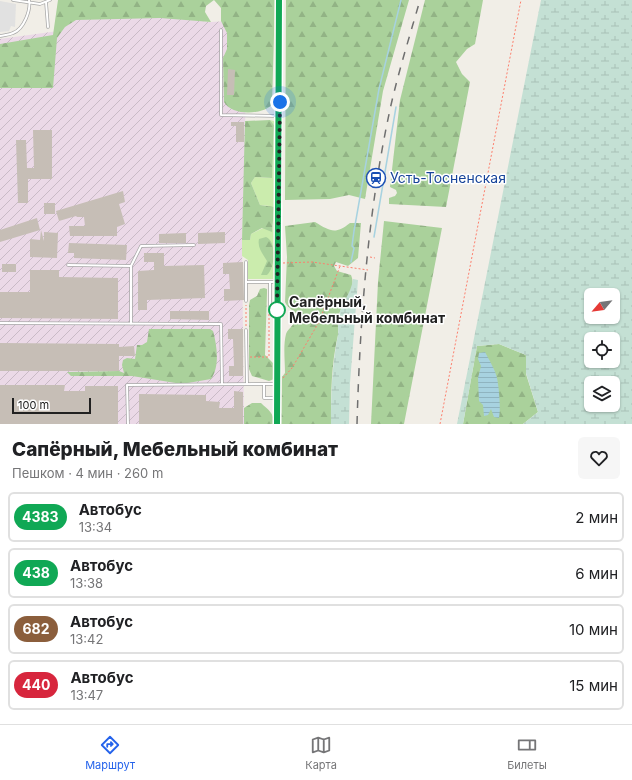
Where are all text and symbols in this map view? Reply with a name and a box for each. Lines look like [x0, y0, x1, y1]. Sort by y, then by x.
your location [270, 92, 290, 112]
station icon: Усть-Тосненская [365, 167, 387, 189]
place label: Усть-Тосненская [390, 169, 506, 186]
north arrow [584, 288, 620, 324]
map controls [584, 288, 620, 412]
place label: Сапёрный, Мебельный комбинат [289, 293, 445, 326]
marker: Сапёрный, Мебельный комбинат [268, 301, 286, 319]
button: locate [584, 332, 620, 368]
button: layers [584, 376, 620, 412]
scale bar [12, 396, 91, 415]
text: 100 m [18, 398, 49, 412]
button: heart [578, 437, 620, 479]
text: Сапёрный, Мебельный комбинат [12, 438, 338, 461]
text: Пешком · 4 мин · 260 m [12, 465, 163, 481]
text: Автобус [79, 500, 142, 519]
text: 438З [22, 508, 59, 525]
text: 2 мин [575, 508, 618, 527]
text: 13:34 [79, 519, 112, 535]
text: Автобус [70, 556, 133, 575]
text: 438 [22, 564, 50, 581]
text: 6 мин [575, 564, 618, 583]
text: 13:38 [70, 575, 103, 591]
text: Автобус [70, 612, 133, 631]
text: 682 [22, 620, 50, 637]
text: 10 мин [569, 620, 618, 639]
text: 13:42 [70, 631, 103, 647]
text: Автобус [70, 668, 133, 687]
text: 440 [22, 676, 50, 693]
text: 15 мин [569, 676, 618, 695]
text: 13:47 [70, 687, 103, 703]
tab: Маршрут [85, 734, 135, 772]
tab: Карта [305, 734, 337, 772]
tab: Билеты [507, 734, 547, 772]

